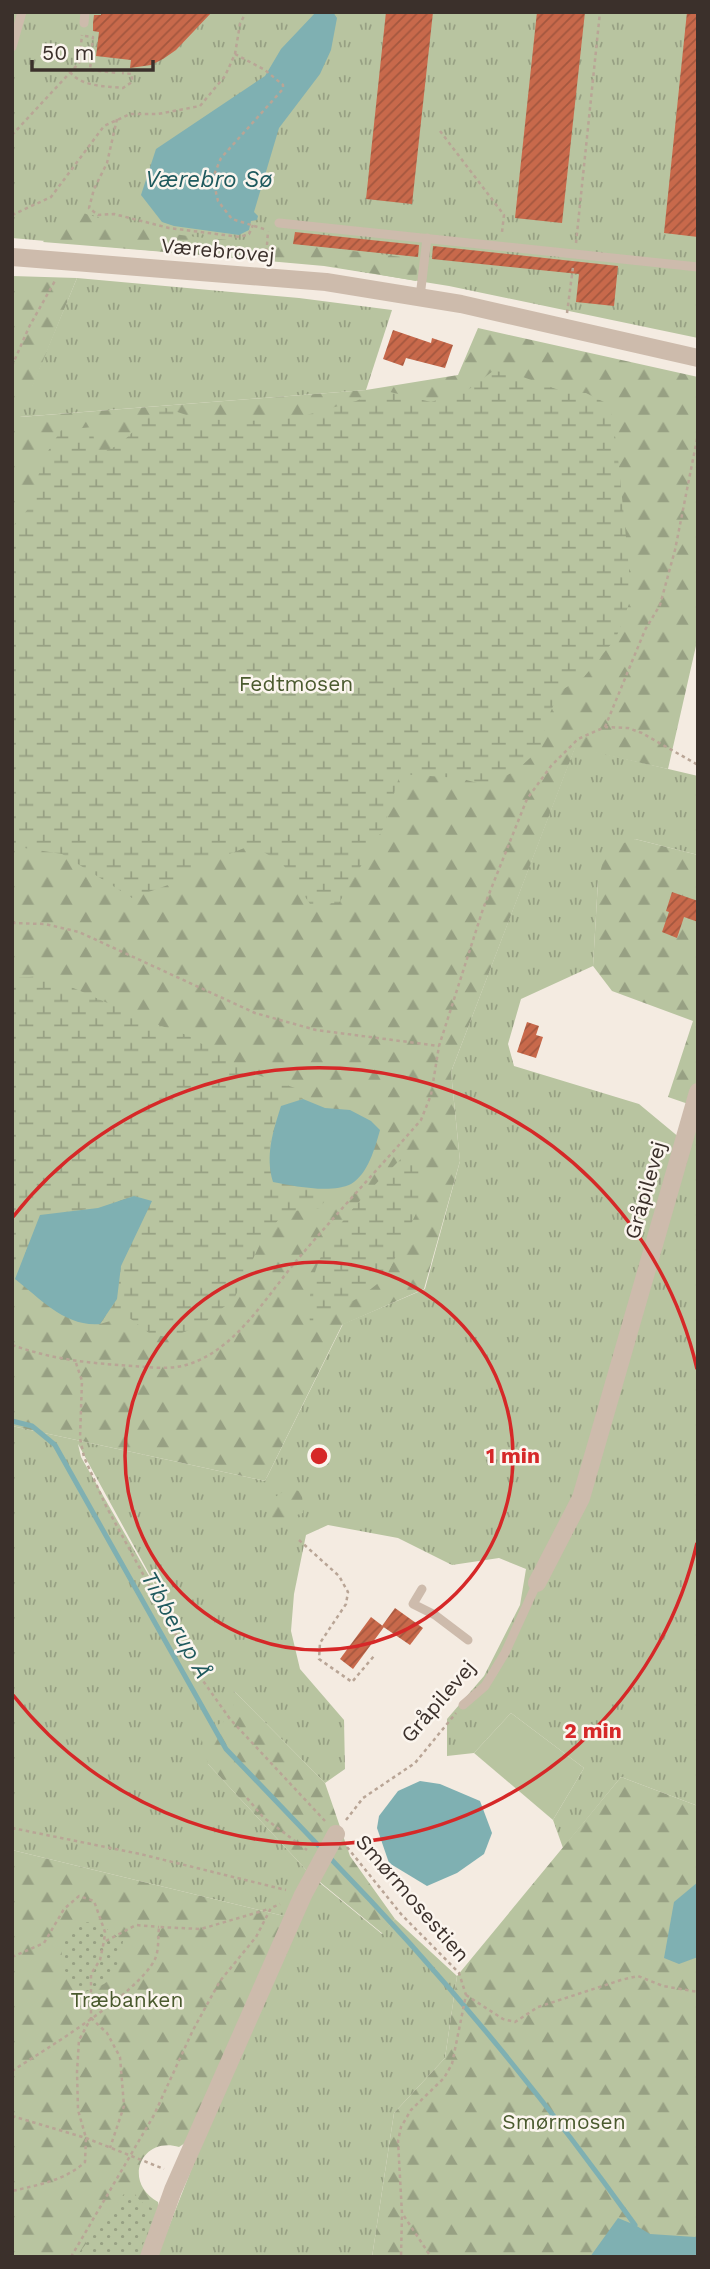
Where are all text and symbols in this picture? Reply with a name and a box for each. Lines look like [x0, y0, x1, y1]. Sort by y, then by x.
scale bar [32, 28, 152, 72]
text: 50 m [42, 40, 94, 65]
water label: Værebro Sø [145, 166, 273, 193]
street label: Værebrovej [160, 233, 276, 267]
park label: Fedtmosen [239, 671, 353, 696]
street label: Gråpilevej [619, 1138, 671, 1242]
text: 1 min [486, 1443, 540, 1468]
centre of rings [307, 1444, 331, 1468]
water label: Tibberup Å [135, 1566, 217, 1684]
street label: Gråpilevej [395, 1655, 481, 1747]
text: 2 min [564, 1718, 622, 1743]
street label: Smørmosestien [351, 1829, 475, 1967]
park label: Træbanken [70, 1987, 184, 2012]
park label: Smørmosen [502, 2109, 626, 2134]

